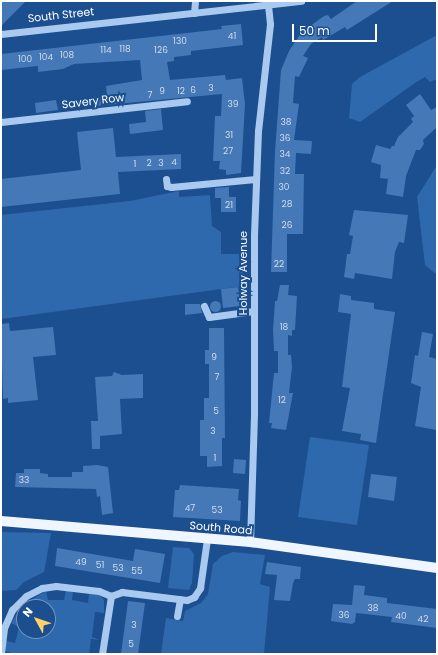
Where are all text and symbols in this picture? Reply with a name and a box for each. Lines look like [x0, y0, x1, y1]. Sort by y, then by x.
street label: South Street [27, 5, 95, 25]
scale bar [294, 16, 379, 42]
text: 50 m [299, 22, 330, 39]
house number: 41 [228, 31, 236, 41]
house number: 130 [173, 36, 187, 46]
house number: 118 [119, 44, 131, 54]
house number: 114 [100, 45, 112, 55]
house number: 126 [154, 45, 168, 55]
house number: 108 [60, 50, 74, 60]
house number: 104 [39, 52, 53, 62]
house number: 100 [18, 54, 32, 64]
house number: 3 [208, 83, 214, 93]
house number: 6 [190, 85, 196, 95]
house number: 9 [159, 86, 165, 96]
house number: 12 [177, 86, 185, 96]
house number: 7 [148, 90, 152, 100]
street label: Savery Row [61, 91, 125, 111]
house number: 39 [228, 99, 238, 109]
house number: 38 [281, 117, 291, 127]
house number: 31 [225, 130, 233, 140]
house number: 36 [279, 133, 291, 143]
house number: 27 [223, 146, 233, 156]
house number: 34 [280, 149, 290, 159]
house number: 4 [171, 157, 177, 167]
house number: 2 [146, 158, 152, 168]
house number: 3 [158, 158, 164, 168]
house number: 1 [134, 159, 136, 169]
house number: 32 [280, 166, 290, 176]
house number: 30 [279, 182, 289, 192]
house number: 28 [282, 199, 292, 209]
house number: 21 [225, 200, 233, 210]
house number: 26 [282, 220, 292, 230]
street label: Holway Avenue [236, 231, 250, 315]
house number: 22 [274, 259, 284, 269]
house number: 18 [280, 322, 288, 332]
house number: 9 [211, 352, 217, 362]
house number: 7 [215, 372, 219, 382]
house number: 12 [278, 395, 286, 405]
house number: 5 [213, 406, 219, 416]
house number: 3 [210, 426, 216, 436]
house number: 1 [214, 453, 216, 463]
house number: 33 [19, 475, 29, 485]
house number: 47 [185, 503, 195, 513]
house number: 53 [212, 505, 222, 515]
street label: South Road [189, 519, 253, 537]
house number: 49 [75, 557, 87, 567]
house number: 51 [96, 560, 104, 570]
house number: 53 [113, 563, 123, 573]
house number: 55 [131, 566, 143, 576]
north arrow [16, 599, 56, 639]
house number: 38 [368, 603, 378, 613]
text: N [19, 604, 36, 620]
house number: 36 [338, 610, 350, 620]
house number: 40 [395, 611, 407, 621]
house number: 42 [418, 614, 428, 624]
house number: 3 [131, 620, 137, 630]
house number: 5 [128, 639, 134, 649]

